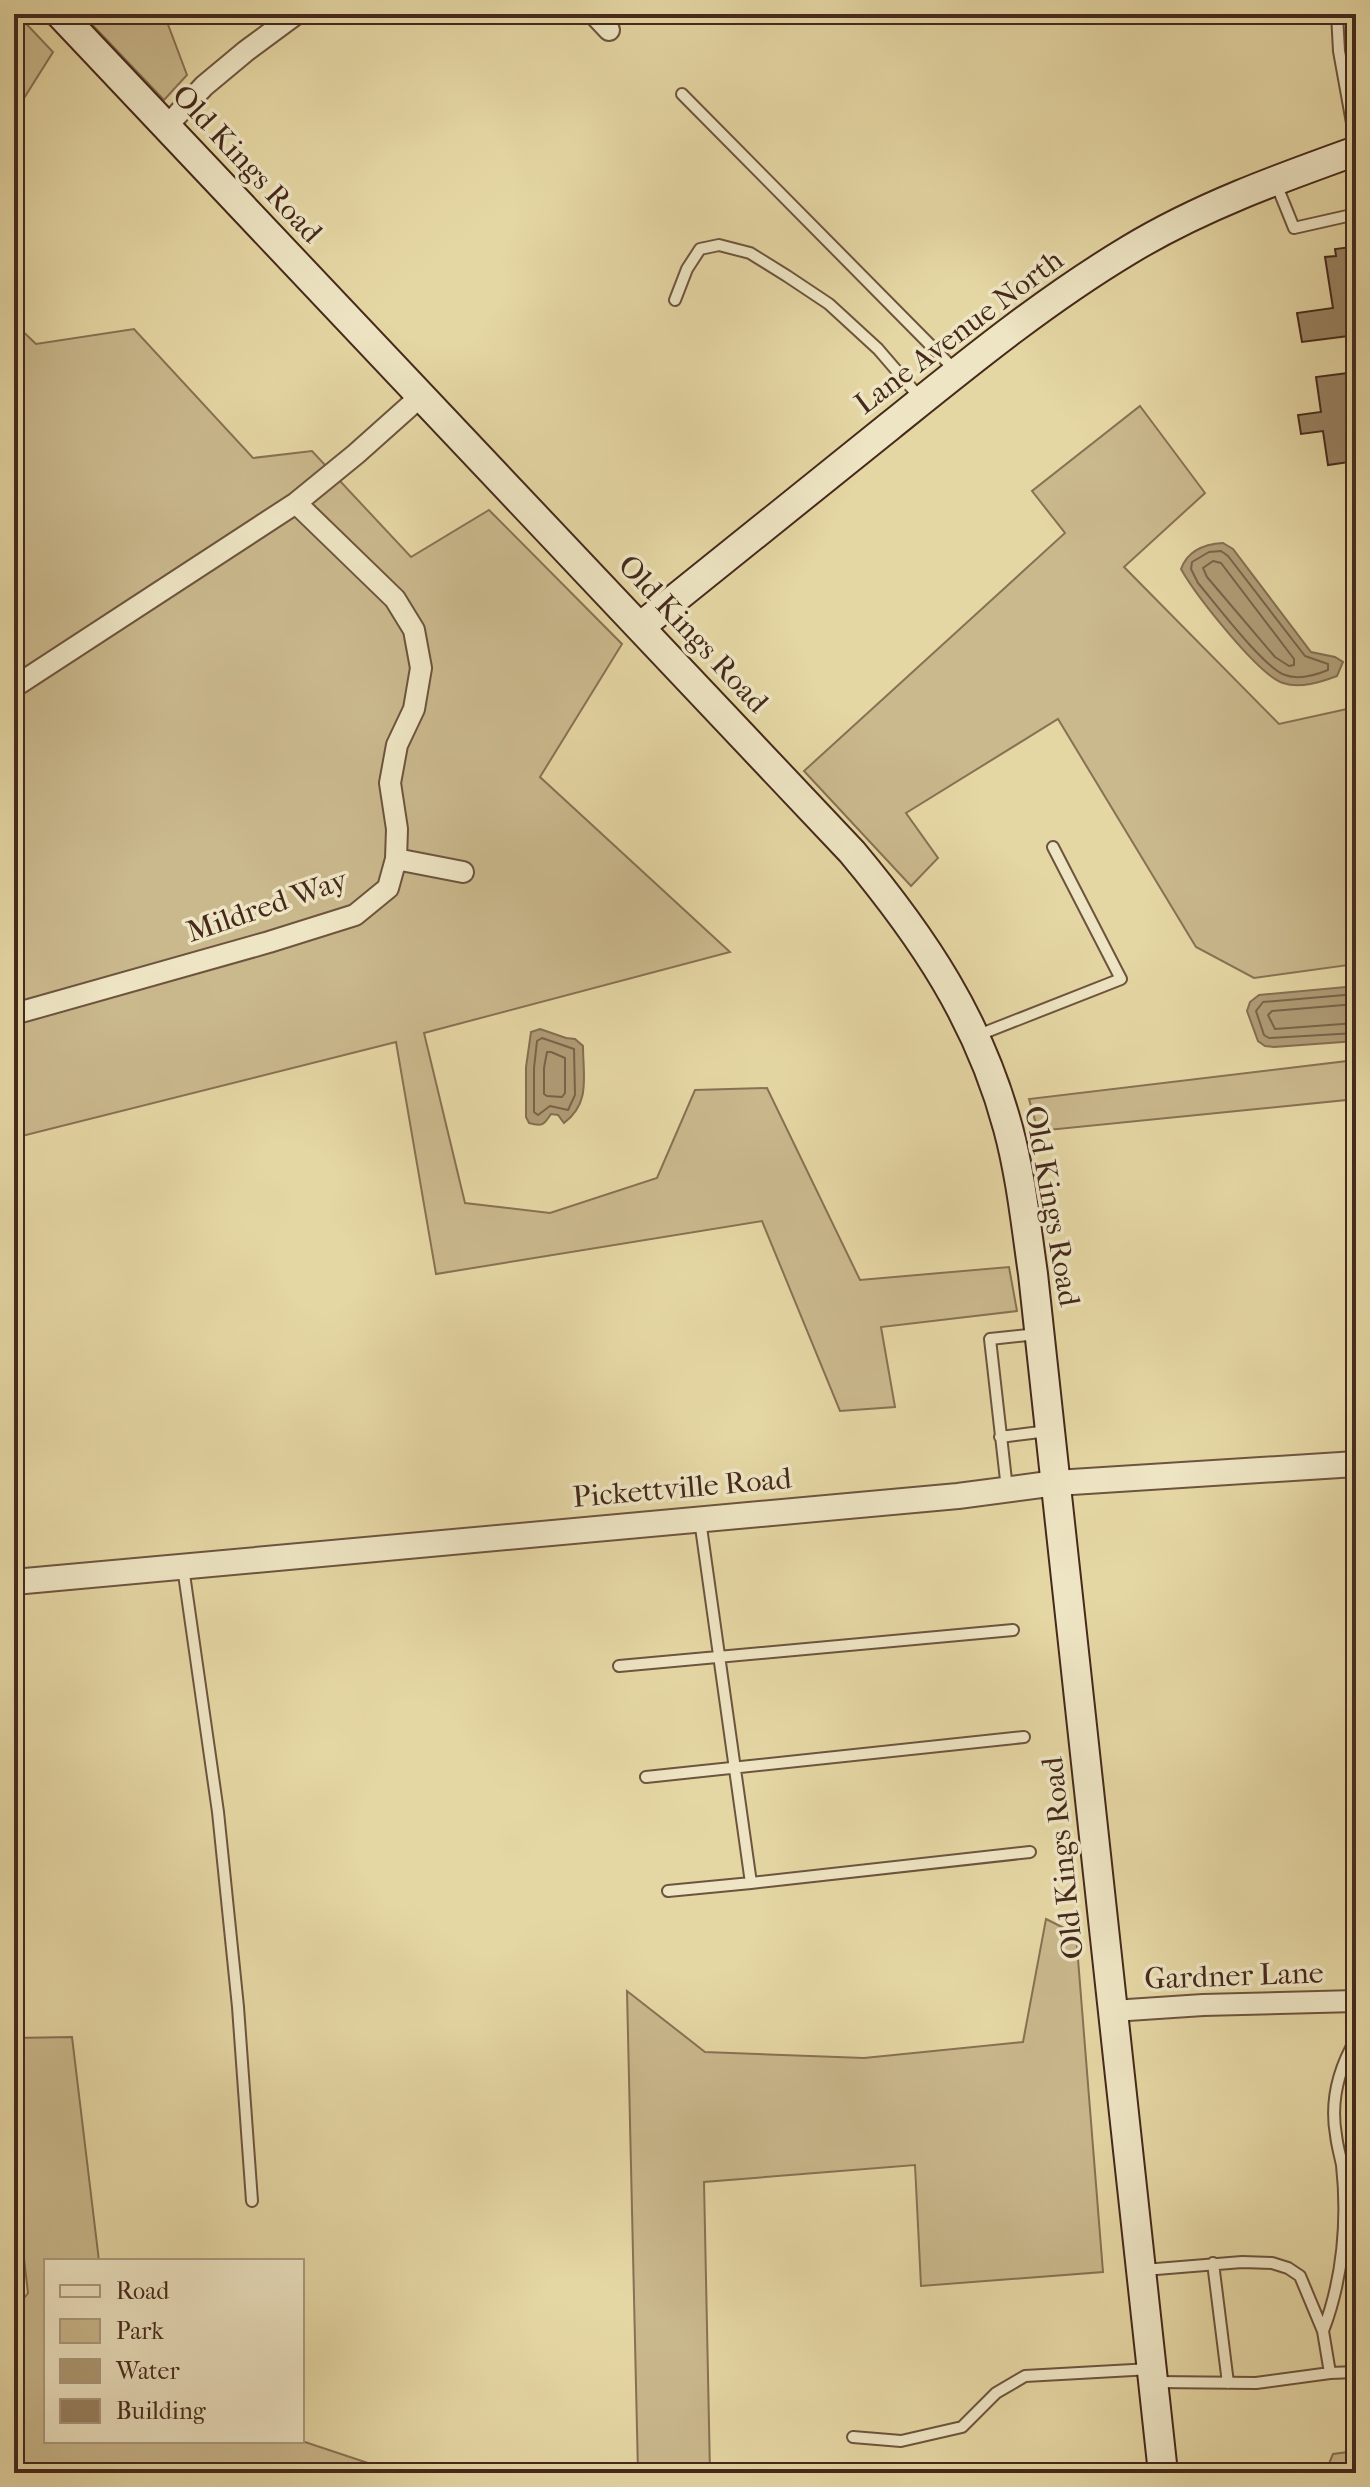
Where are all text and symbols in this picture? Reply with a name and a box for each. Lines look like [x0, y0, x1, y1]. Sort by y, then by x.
street label: Old Kings Road [165, 78, 329, 251]
street label: Lane Avenue North [848, 242, 1070, 422]
street label: Old Kings Road [611, 548, 775, 721]
street label: Mildred Way [182, 862, 353, 950]
street label: Old Kings Road [1017, 1103, 1087, 1310]
street label: Pickettville Road [571, 1461, 794, 1515]
street label: Old Kings Road [1035, 1755, 1091, 1961]
street label: Gardner Lane [1144, 1955, 1324, 1997]
legend [44, 2259, 304, 2443]
text: Road [116, 2277, 170, 2305]
text: Park [116, 2317, 164, 2345]
text: Water [115, 2357, 180, 2385]
text: Building [116, 2397, 207, 2425]

